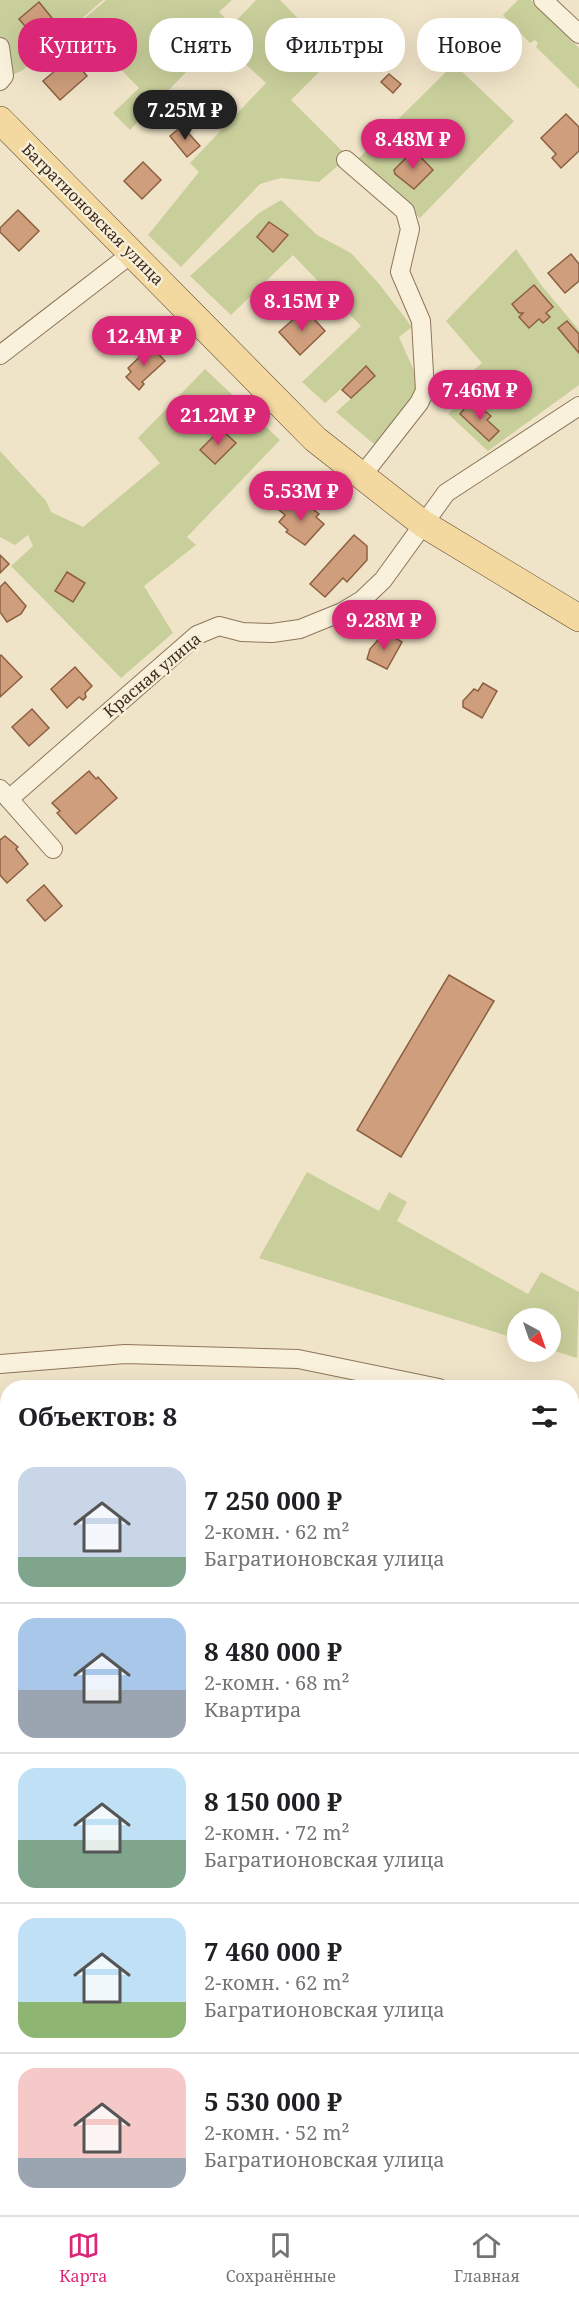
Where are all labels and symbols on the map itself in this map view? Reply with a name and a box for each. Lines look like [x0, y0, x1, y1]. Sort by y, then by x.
pin: 7.25M ₽ [130, 90, 240, 141]
pin: 8.48M ₽ [358, 119, 468, 170]
street label: Багратионовская улица [17, 138, 169, 290]
pin: 8.15M ₽ [247, 281, 357, 332]
pin: 12.4M ₽ [89, 316, 199, 367]
pin: 7.46M ₽ [425, 370, 535, 421]
pin: 21.2M ₽ [163, 395, 273, 446]
pin: 5.53M ₽ [246, 471, 356, 522]
pin: 9.28M ₽ [329, 600, 439, 651]
street label: Красная улица [99, 628, 205, 722]
north arrow [507, 1308, 561, 1362]

